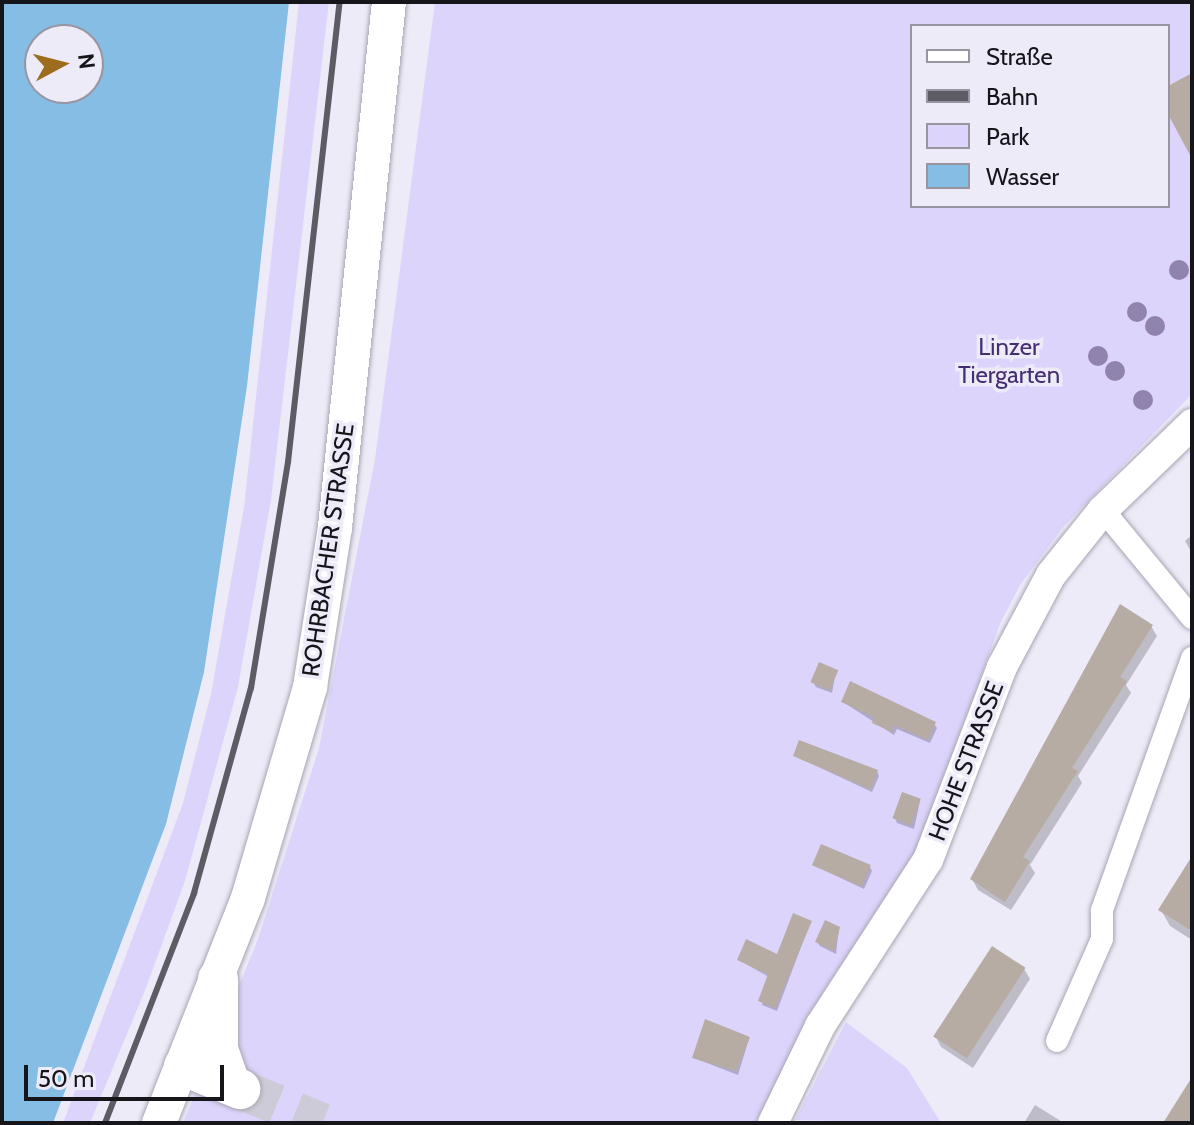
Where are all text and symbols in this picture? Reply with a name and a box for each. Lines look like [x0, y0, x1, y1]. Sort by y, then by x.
north arrow [24, 24, 104, 104]
legend [910, 24, 1170, 208]
text: Straße [986, 42, 1053, 71]
text: N [72, 52, 101, 71]
text: Bahn [986, 82, 1038, 111]
text: Park [986, 122, 1029, 151]
text: Wasser [986, 162, 1059, 191]
park label: Linzer Tiergarten [958, 333, 1060, 389]
street label: ROHRBACHER STRASSE [296, 421, 360, 679]
street label: HOHE STRASSE [922, 677, 1010, 845]
scale bar [28, 1049, 228, 1099]
text: 50 m [38, 1064, 94, 1093]

